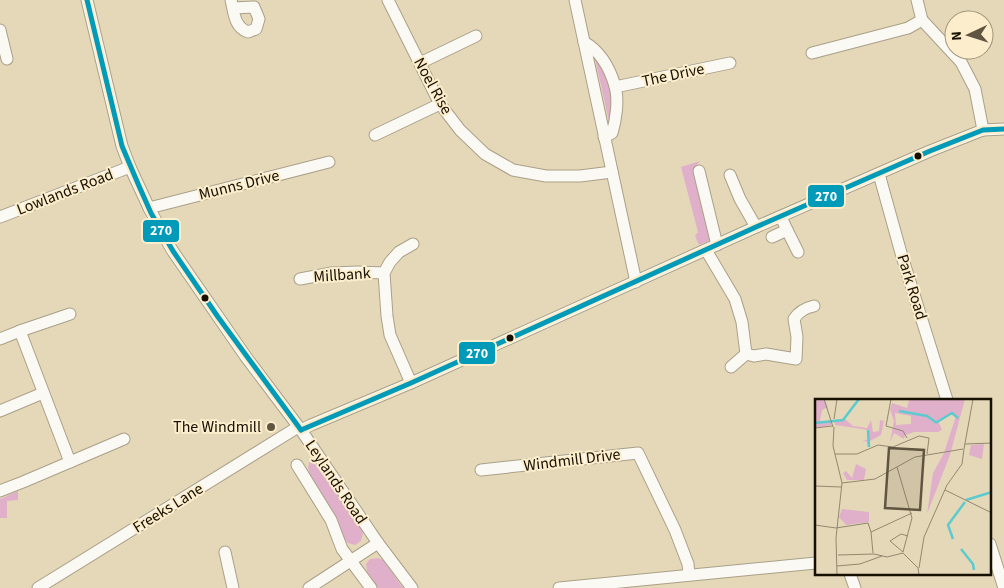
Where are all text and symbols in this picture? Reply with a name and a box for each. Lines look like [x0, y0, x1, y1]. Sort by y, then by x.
north arrow [944, 10, 994, 60]
text: N [947, 30, 967, 41]
street label: Noel Rise [408, 54, 458, 118]
street label: The Drive [640, 58, 706, 92]
unlabelled marker [913, 151, 923, 161]
street label: Lowlands Road [14, 164, 116, 220]
street label: Munns Drive [196, 164, 282, 206]
line badge: 270 [807, 184, 845, 208]
text: 270 [815, 187, 837, 207]
line badge: 270 [142, 219, 180, 243]
text: 270 [150, 221, 172, 241]
street label: Park Road [892, 252, 932, 322]
street label: Millbank [313, 262, 371, 288]
unlabelled marker [200, 293, 210, 303]
unlabelled marker [505, 333, 515, 343]
line badge: 270 [458, 341, 496, 365]
text: 270 [466, 344, 488, 364]
inset map [815, 399, 992, 576]
place label: The Windmill [173, 416, 261, 438]
marker: The Windmill [265, 421, 277, 433]
street label: Leylands Road [300, 436, 372, 528]
street label: Windmill Drive [522, 443, 622, 477]
street label: Freeks Lane [129, 478, 207, 538]

